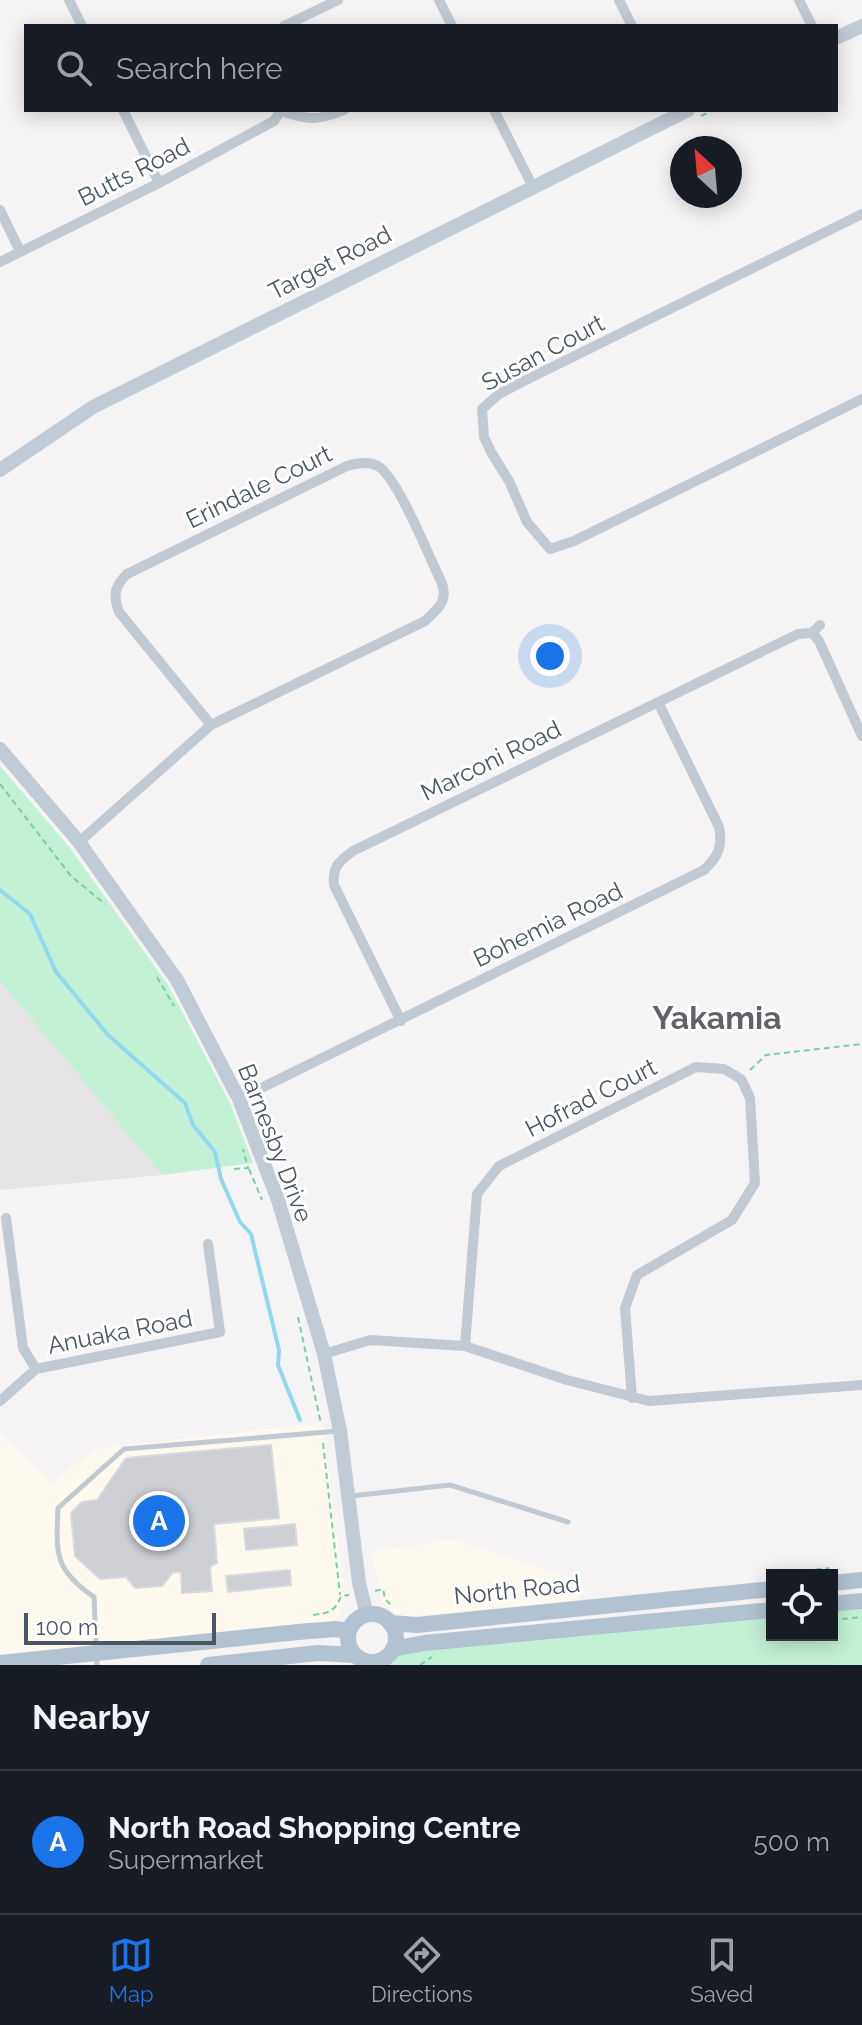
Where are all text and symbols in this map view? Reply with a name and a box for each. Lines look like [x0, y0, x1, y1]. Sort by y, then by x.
search box [24, 24, 838, 112]
icon: search [52, 46, 96, 90]
text: Search here [116, 51, 283, 86]
street label: Butts Road [73, 131, 195, 212]
north arrow [670, 136, 742, 208]
street label: Target Road [264, 219, 396, 306]
street label: Susan Court [476, 308, 609, 397]
street label: Erindale Court [181, 439, 336, 534]
your location [530, 636, 570, 676]
street label: Marconi Road [416, 714, 566, 807]
street label: Bohemia Road [468, 876, 627, 973]
district label: Yakamia [652, 999, 782, 1036]
street label: Hofrad Court [520, 1052, 661, 1143]
street label: Barnesby Drive [232, 1060, 319, 1226]
street label: Anuaka Road [45, 1303, 195, 1360]
pin: A [133, 1491, 185, 1551]
street label: North Road [452, 1568, 581, 1611]
map controls [766, 1569, 838, 1641]
button: locate [766, 1569, 838, 1641]
scale bar [24, 1609, 216, 1645]
text: 100 m [36, 1614, 98, 1640]
text: Nearby [32, 1697, 150, 1737]
text: North Road Shopping Centre [108, 1810, 521, 1845]
text: A [49, 1827, 67, 1857]
text: 500 m [753, 1827, 830, 1857]
text: Supermarket [108, 1845, 264, 1875]
tab: Map [109, 1933, 154, 2007]
tab: Directions [371, 1933, 473, 2007]
tab: Saved [690, 1933, 753, 2007]

